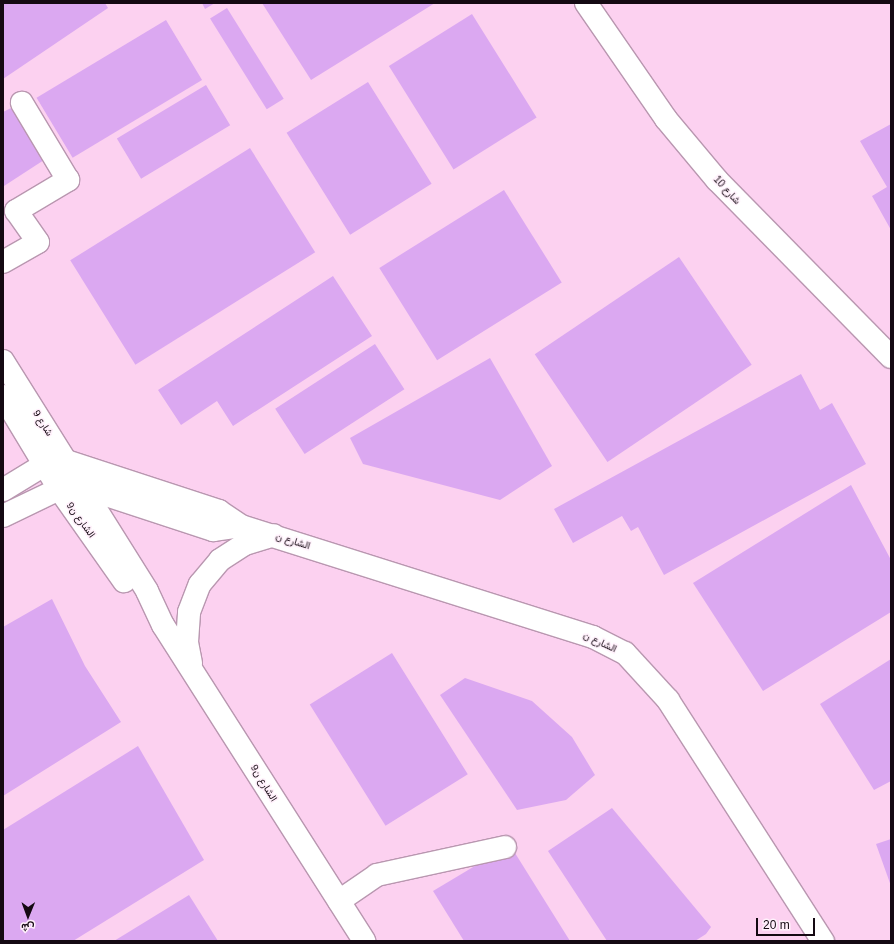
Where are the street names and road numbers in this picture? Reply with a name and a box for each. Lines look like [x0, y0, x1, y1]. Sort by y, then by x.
street label: شارع 10 [711, 173, 743, 207]
street label: شارع 9 [30, 408, 56, 438]
street label: الشارع ن9 [64, 500, 98, 540]
street label: الشارع ن [274, 530, 312, 552]
street label: الشارع ن [581, 629, 619, 655]
street label: الشارع ن9 [248, 762, 280, 804]

